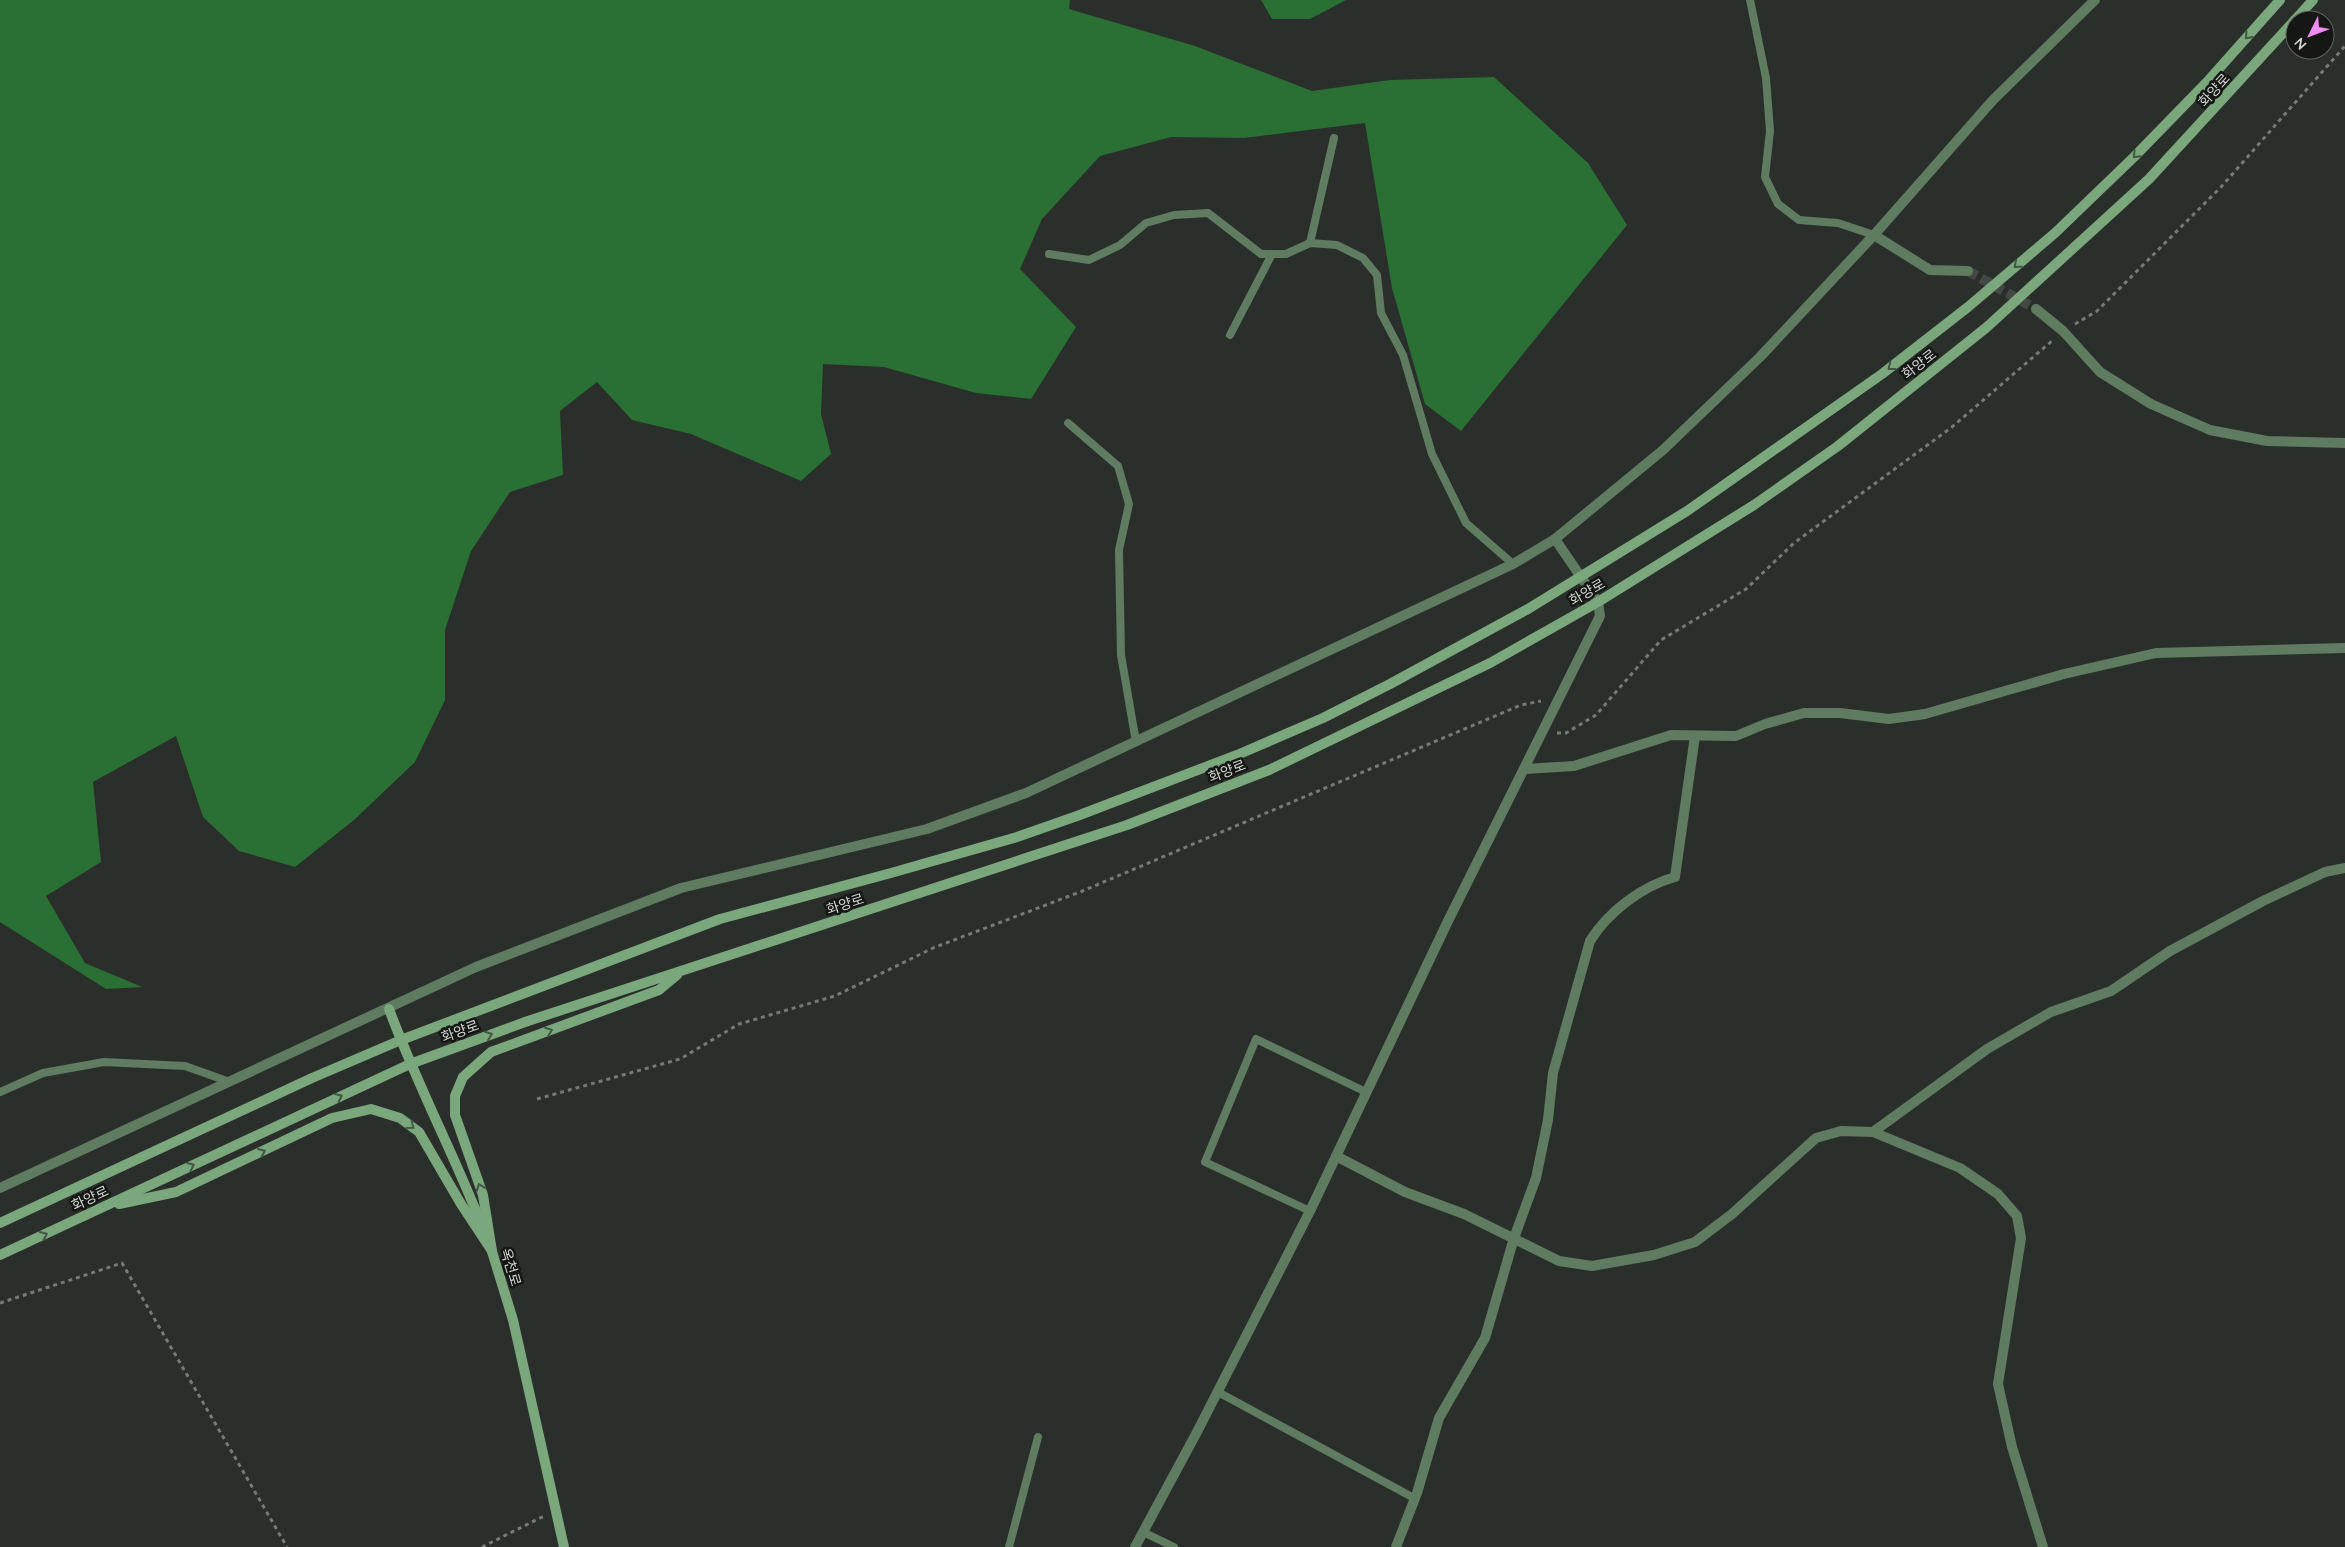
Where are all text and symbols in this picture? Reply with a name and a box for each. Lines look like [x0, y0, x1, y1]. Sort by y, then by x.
north arrow [2285, 10, 2335, 60]
one-way arrow [2244, 31, 2253, 40]
text: N [2290, 34, 2310, 54]
street label: 화양로 [2194, 70, 2234, 110]
one-way arrow [2133, 149, 2142, 158]
one-way arrow [2014, 259, 2023, 268]
street label: 화양로 [1898, 345, 1940, 383]
one-way arrow [1888, 362, 1897, 370]
street label: 화양로 [1566, 574, 1608, 609]
street label: 화양로 [1206, 756, 1248, 786]
street label: 화양로 [824, 889, 866, 919]
street label: 화양로 [439, 1016, 481, 1046]
one-way arrow [544, 1027, 553, 1037]
one-way arrow [484, 1031, 492, 1041]
one-way arrow [334, 1093, 343, 1104]
one-way arrow [405, 1120, 415, 1129]
one-way arrow [257, 1147, 266, 1158]
one-way arrow [186, 1161, 195, 1172]
street label: 화양로 [69, 1182, 111, 1214]
one-way arrow [476, 1183, 486, 1191]
one-way arrow [39, 1230, 48, 1241]
street label: 옥천로 [497, 1246, 525, 1288]

